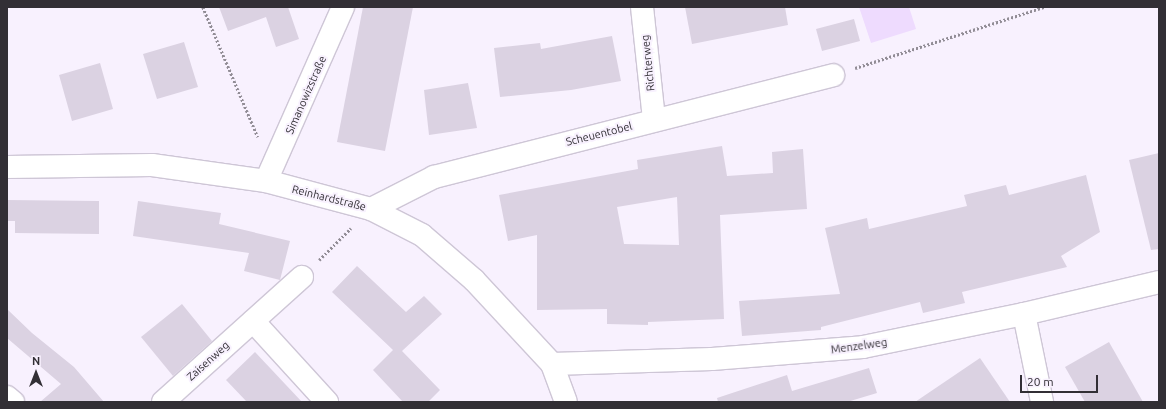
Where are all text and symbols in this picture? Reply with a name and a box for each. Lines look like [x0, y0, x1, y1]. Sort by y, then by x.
street label: Richterweg [638, 34, 658, 92]
street label: Simanowizstraße [283, 54, 329, 136]
street label: Scheuentobel [564, 119, 634, 149]
street label: Reinhardstraße [291, 182, 367, 214]
street label: Menzelweg [830, 336, 888, 356]
street label: Zaisenweg [184, 338, 232, 384]
north arrow [16, 353, 56, 393]
text: N [32, 355, 40, 367]
scale bar [1022, 367, 1100, 393]
text: 20 m [1027, 375, 1054, 388]

